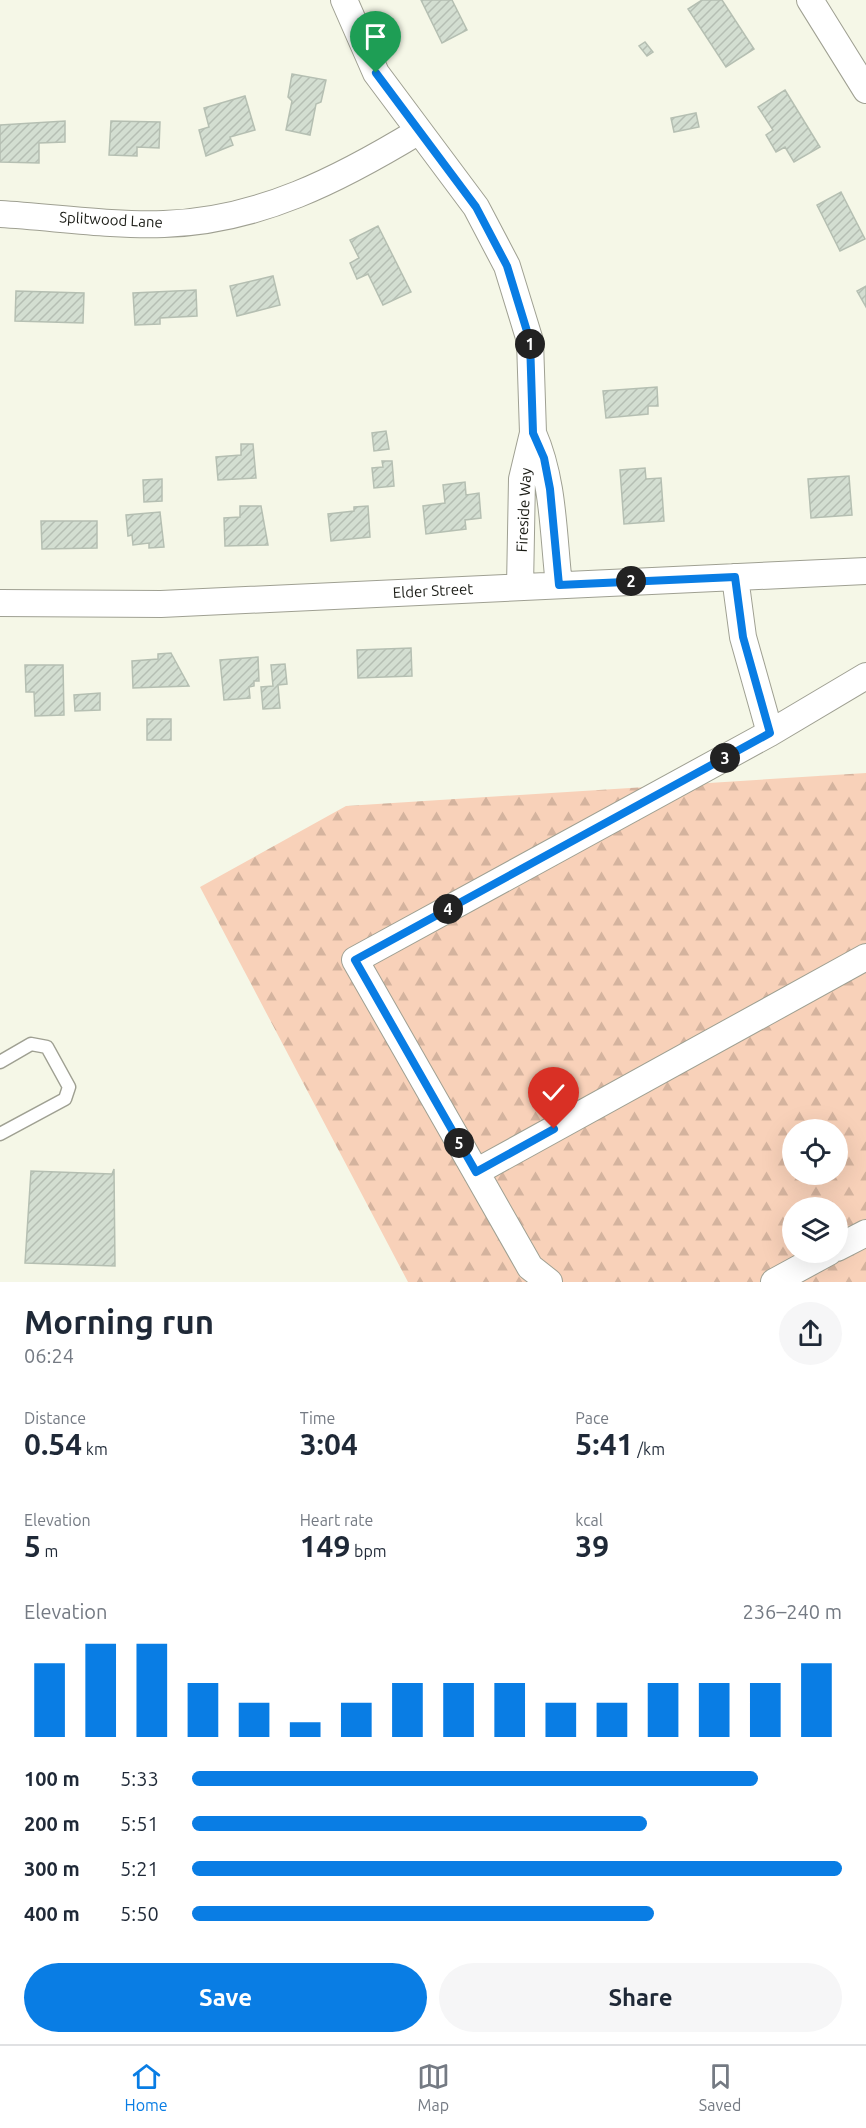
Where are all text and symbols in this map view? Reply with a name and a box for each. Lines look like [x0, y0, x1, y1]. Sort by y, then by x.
pin [350, 11, 401, 73]
icon: arrive [359, 20, 392, 53]
street label: Splitwood Lane [59, 208, 163, 231]
pin: 1 [515, 329, 545, 359]
text: 1 [525, 335, 535, 353]
street label: Fireside Way [513, 467, 534, 553]
pin: 2 [616, 566, 646, 596]
text: 2 [626, 572, 636, 590]
street label: Elder Street [392, 580, 474, 601]
pin: 3 [710, 743, 740, 773]
text: 3 [720, 749, 730, 767]
pin: 4 [433, 894, 463, 924]
text: 4 [443, 900, 453, 918]
pin [528, 1067, 579, 1129]
icon: check [537, 1076, 570, 1109]
map controls [782, 1119, 848, 1263]
button: locate [782, 1119, 848, 1185]
pin: 5 [444, 1128, 474, 1158]
text: 5 [454, 1134, 464, 1152]
button: layers [782, 1197, 848, 1263]
button: share [779, 1302, 842, 1365]
text: Morning run [24, 1303, 214, 1340]
text: 06:24 [24, 1344, 74, 1367]
text: Distance [24, 1409, 86, 1427]
text: Time [300, 1409, 335, 1427]
text: Pace [575, 1409, 609, 1427]
text: 0.54 [24, 1427, 82, 1461]
text: 3:04 [300, 1427, 358, 1461]
text: 5:41 [575, 1427, 633, 1461]
text: km [82, 1440, 108, 1458]
text: /km [633, 1440, 665, 1458]
text: Elevation [24, 1511, 91, 1529]
text: Heart rate [300, 1511, 373, 1529]
text: kcal [575, 1511, 603, 1529]
text: 5 [24, 1529, 41, 1563]
text: 149 [300, 1529, 350, 1563]
text: 39 [575, 1529, 609, 1563]
text: m [41, 1542, 58, 1560]
text: bpm [350, 1542, 387, 1560]
text: Elevation [24, 1600, 107, 1623]
text: 236–240 m [743, 1600, 842, 1623]
text: 100 m [24, 1767, 80, 1790]
text: 5:33 [120, 1767, 159, 1790]
text: 200 m [24, 1812, 80, 1835]
text: 5:51 [120, 1812, 159, 1835]
text: 300 m [24, 1857, 80, 1880]
text: 5:21 [120, 1857, 159, 1880]
text: 400 m [24, 1902, 80, 1925]
text: 5:50 [120, 1902, 159, 1925]
button: Save [24, 1963, 427, 2032]
button: Share [439, 1963, 842, 2032]
tab: Home [125, 2060, 168, 2114]
tab: Map [417, 2060, 450, 2114]
tab: Saved [699, 2060, 741, 2114]

